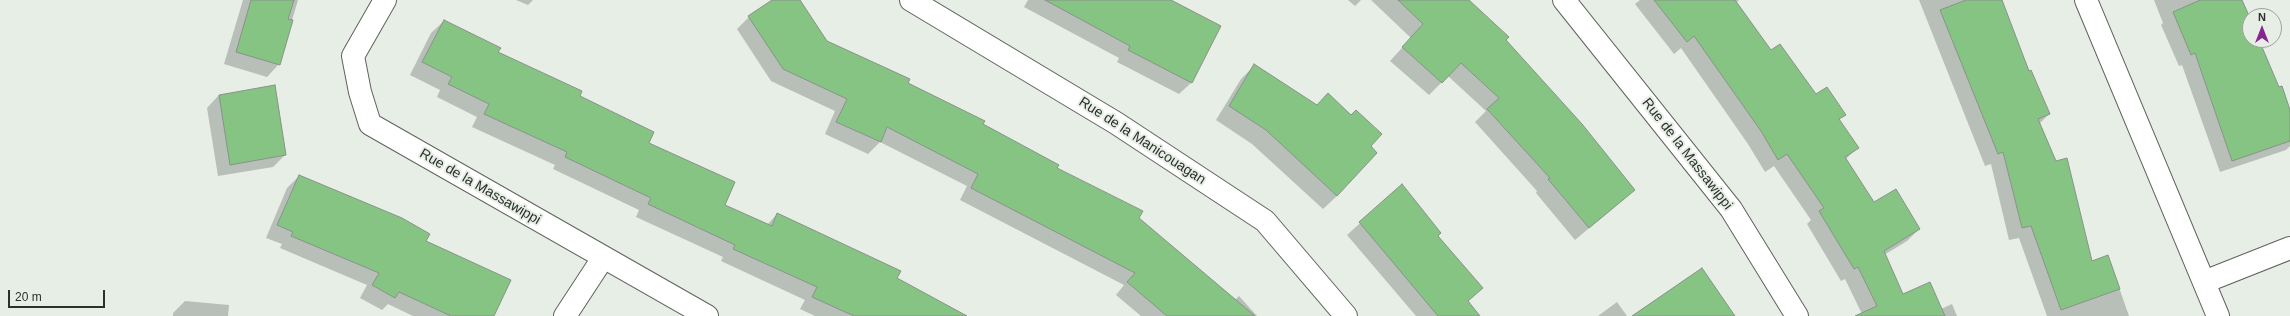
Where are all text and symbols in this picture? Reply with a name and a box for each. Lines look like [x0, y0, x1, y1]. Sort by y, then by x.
north arrow [2242, 8, 2282, 48]
text: N [2258, 11, 2266, 23]
street label: Rue de la Manicouagan [1075, 94, 1209, 188]
street label: Rue de la Massawippi [1638, 95, 1736, 213]
street label: Rue de la Massawippi [416, 145, 544, 229]
scale bar [10, 282, 107, 308]
text: 20 m [15, 290, 42, 304]

